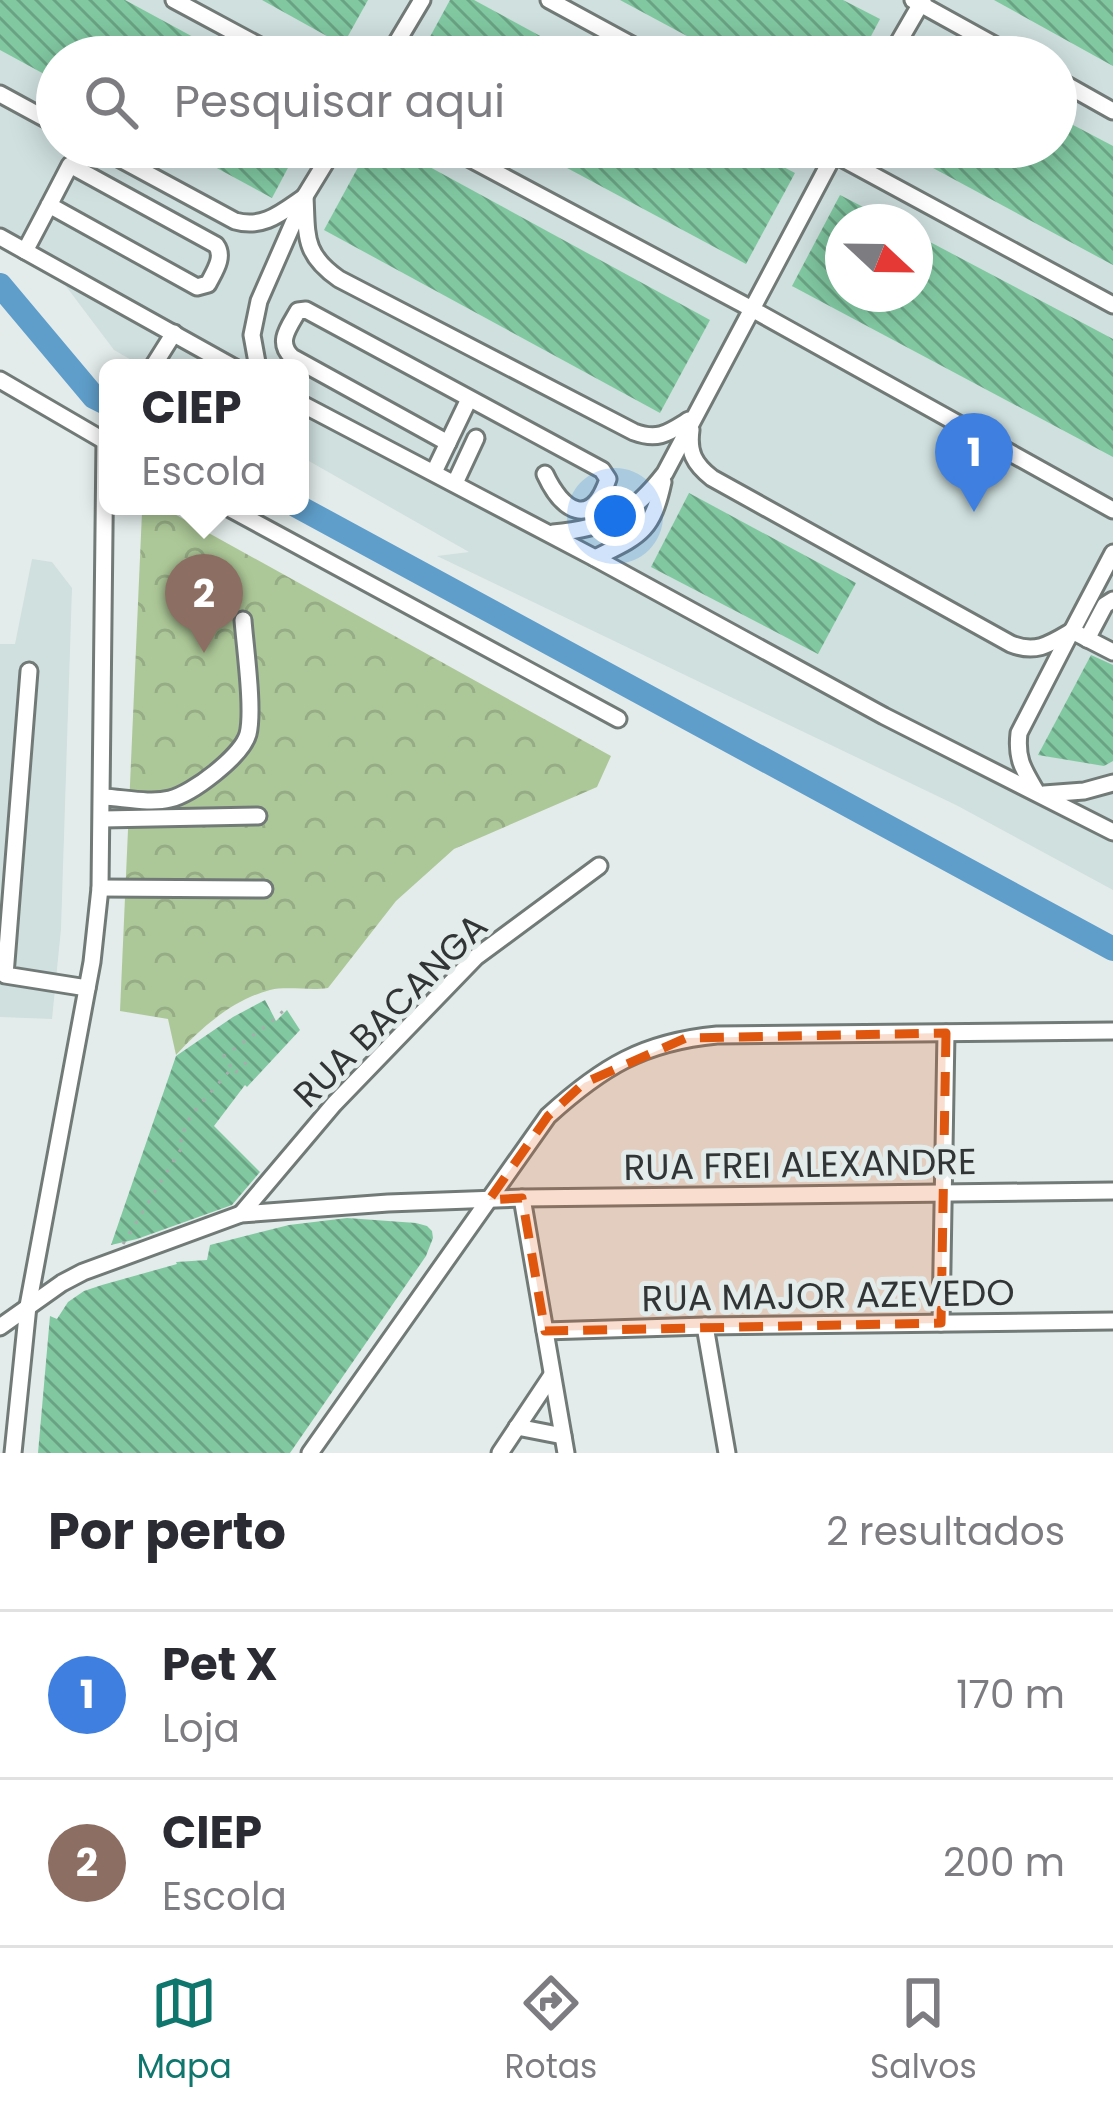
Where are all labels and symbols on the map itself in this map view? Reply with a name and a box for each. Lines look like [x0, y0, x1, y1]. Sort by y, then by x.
north arrow [825, 204, 933, 312]
pin: 1 [935, 413, 1013, 512]
your location [585, 486, 645, 546]
pin: 2 [165, 554, 243, 653]
street label: RUA BACANGA [282, 902, 499, 1119]
street label: RUA FREI ALEXANDRE [623, 1136, 977, 1193]
street label: RUA MAJOR AZEVEDO [641, 1267, 1015, 1324]

